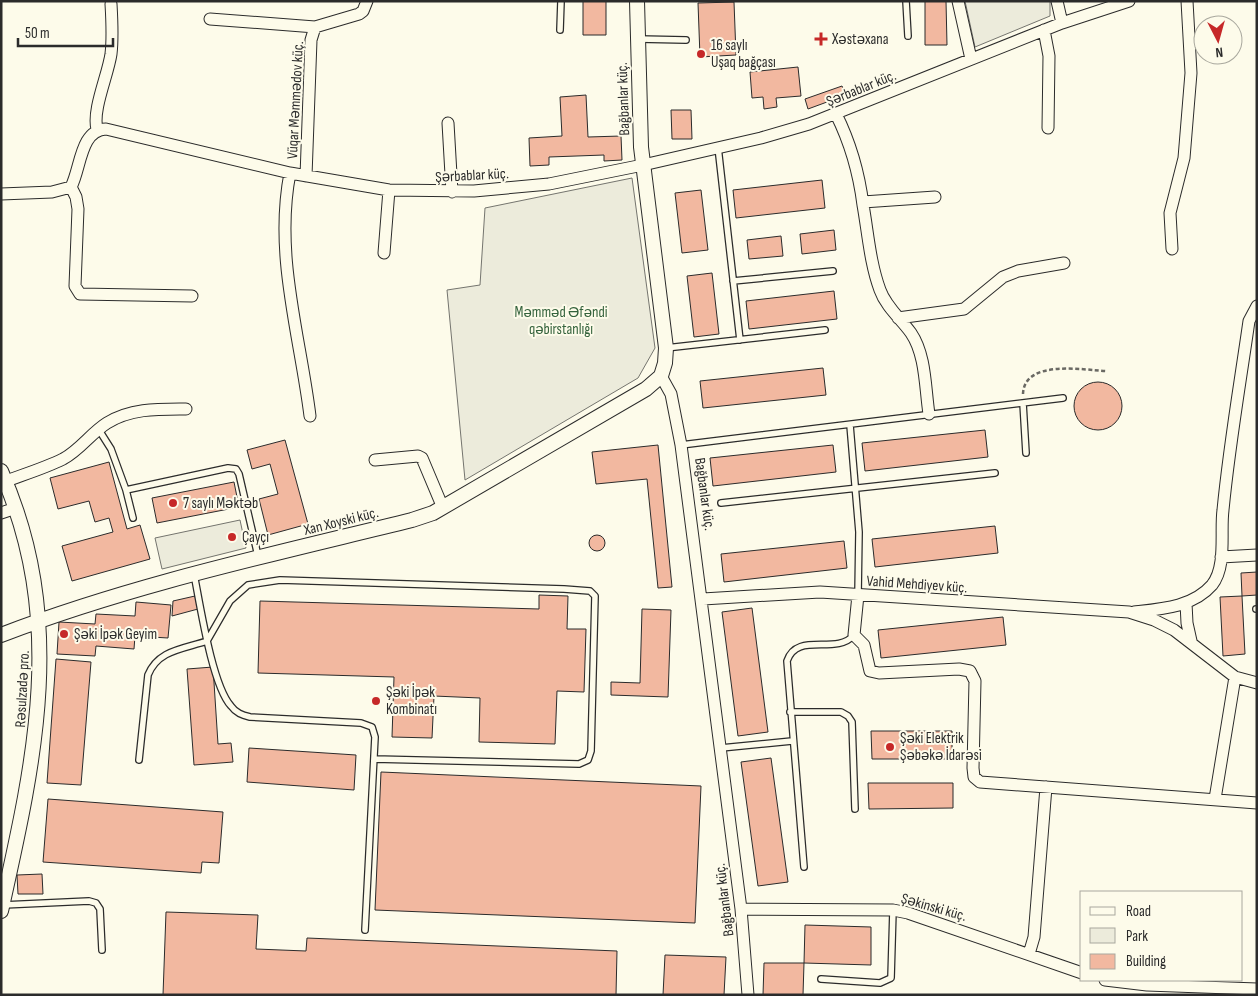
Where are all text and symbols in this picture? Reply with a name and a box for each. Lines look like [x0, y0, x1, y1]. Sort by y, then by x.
scale bar [18, 15, 112, 47]
north arrow [1193, 15, 1243, 65]
text: 50 m [25, 24, 50, 43]
place label: Xəstəxana [831, 30, 889, 49]
marker: Xəstəxana [814, 32, 828, 46]
place label: 16 saylı Uşaq bağçası [711, 36, 776, 72]
street label: Vüqar Məmmədov küç. [283, 40, 308, 159]
text: N [1215, 44, 1224, 61]
marker: 16 saylı Uşaq bağçası [695, 48, 707, 60]
street label: Bağbanlar küç. [613, 62, 634, 136]
street label: Şərbablar küç. [823, 66, 899, 111]
street label: Şərbablar küç. [435, 164, 509, 187]
park label: Məmməd Əfəndi qəbirstanlığı [515, 303, 608, 339]
street label: Bağbanlar küç. [690, 456, 719, 532]
place label: 7 saylı Məktəb [183, 494, 258, 513]
marker: 7 saylı Məktəb [167, 497, 179, 509]
street label: Xan Xoyski küç. [301, 503, 380, 540]
place label: Çayçı [242, 528, 269, 547]
marker: Çayçı [226, 531, 238, 543]
street label: Vahid Mehdiyev küç. [866, 571, 968, 598]
place label: Şəki İpək Geyim [74, 625, 157, 644]
marker: Şəki İpək Geyim [58, 628, 70, 640]
street label: Rəsulzadə pro. [11, 650, 34, 728]
place label: Şəki İpək Kombinatı [386, 683, 437, 719]
marker: Şəki İpək Kombinatı [370, 695, 382, 707]
place label: Şəki Elektrik Şəbəkə İdarəsi [900, 729, 982, 765]
marker: Şəki Elektrik Şəbəkə İdarəsi [884, 741, 896, 753]
street label: Bağbanlar küç. [711, 862, 738, 937]
street label: Şəkinski küç. [899, 889, 969, 926]
legend [1080, 891, 1243, 981]
text: Road [1126, 902, 1151, 921]
text: Park [1126, 927, 1148, 946]
text: Building [1126, 952, 1166, 971]

